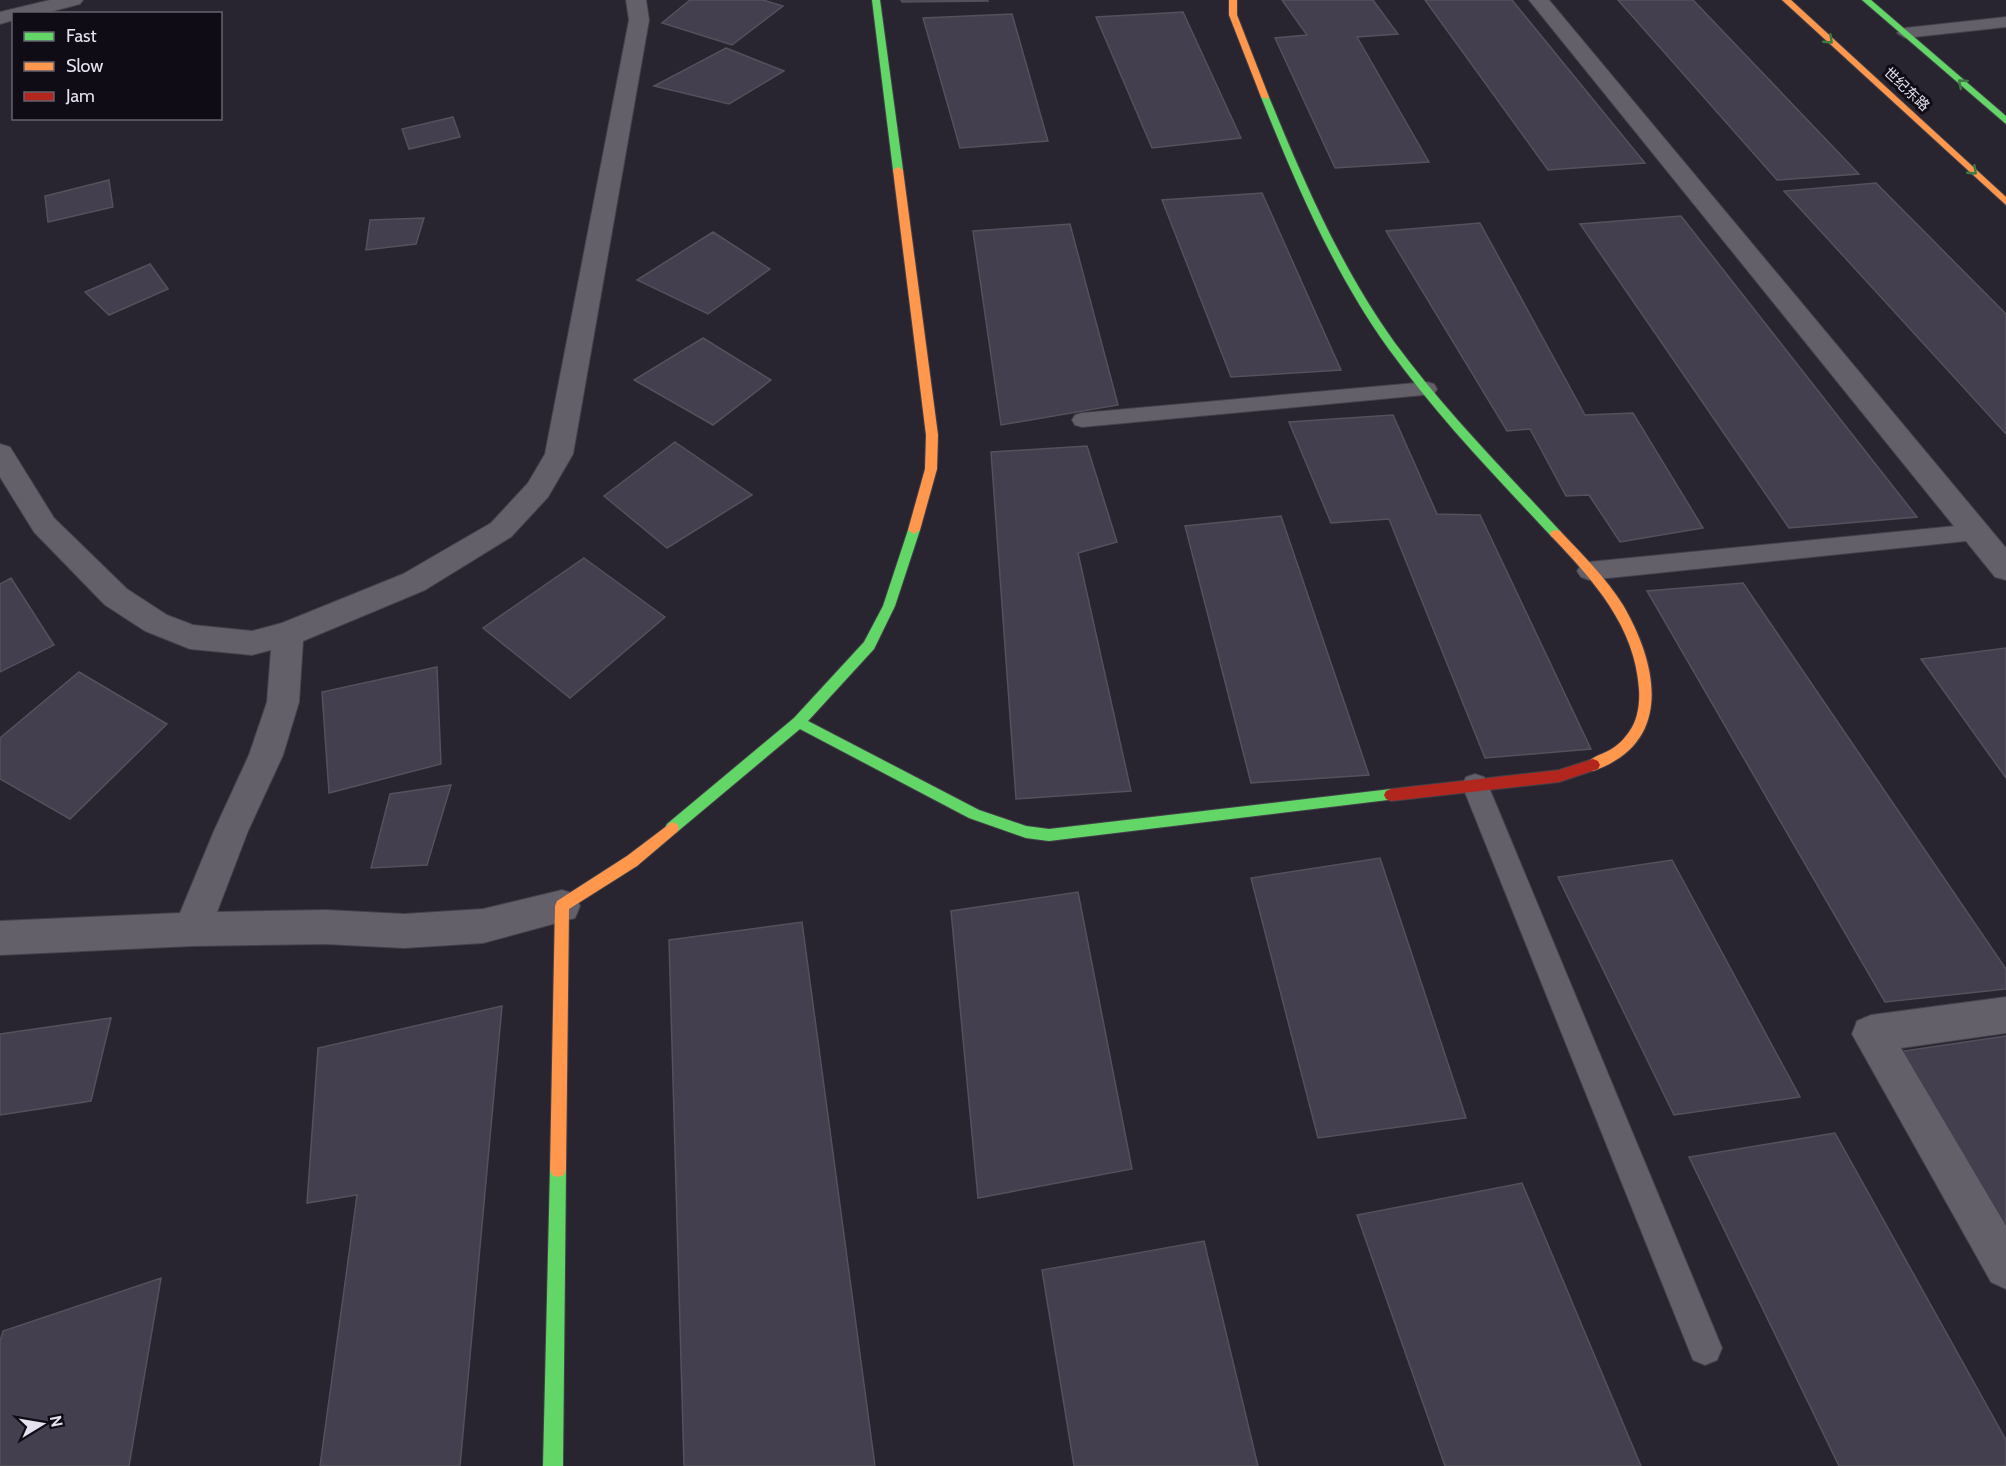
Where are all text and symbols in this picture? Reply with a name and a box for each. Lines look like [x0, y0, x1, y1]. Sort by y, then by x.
legend [12, 12, 222, 120]
text: Fast [66, 25, 97, 47]
one-way arrow [1822, 32, 1833, 43]
text: Slow [66, 55, 103, 77]
street label: 世纪东路 [1880, 63, 1934, 115]
one-way arrow [1958, 79, 1969, 90]
text: Jam [65, 85, 95, 107]
one-way arrow [1965, 164, 1976, 175]
north arrow [12, 1394, 72, 1454]
text: N [46, 1414, 67, 1429]

